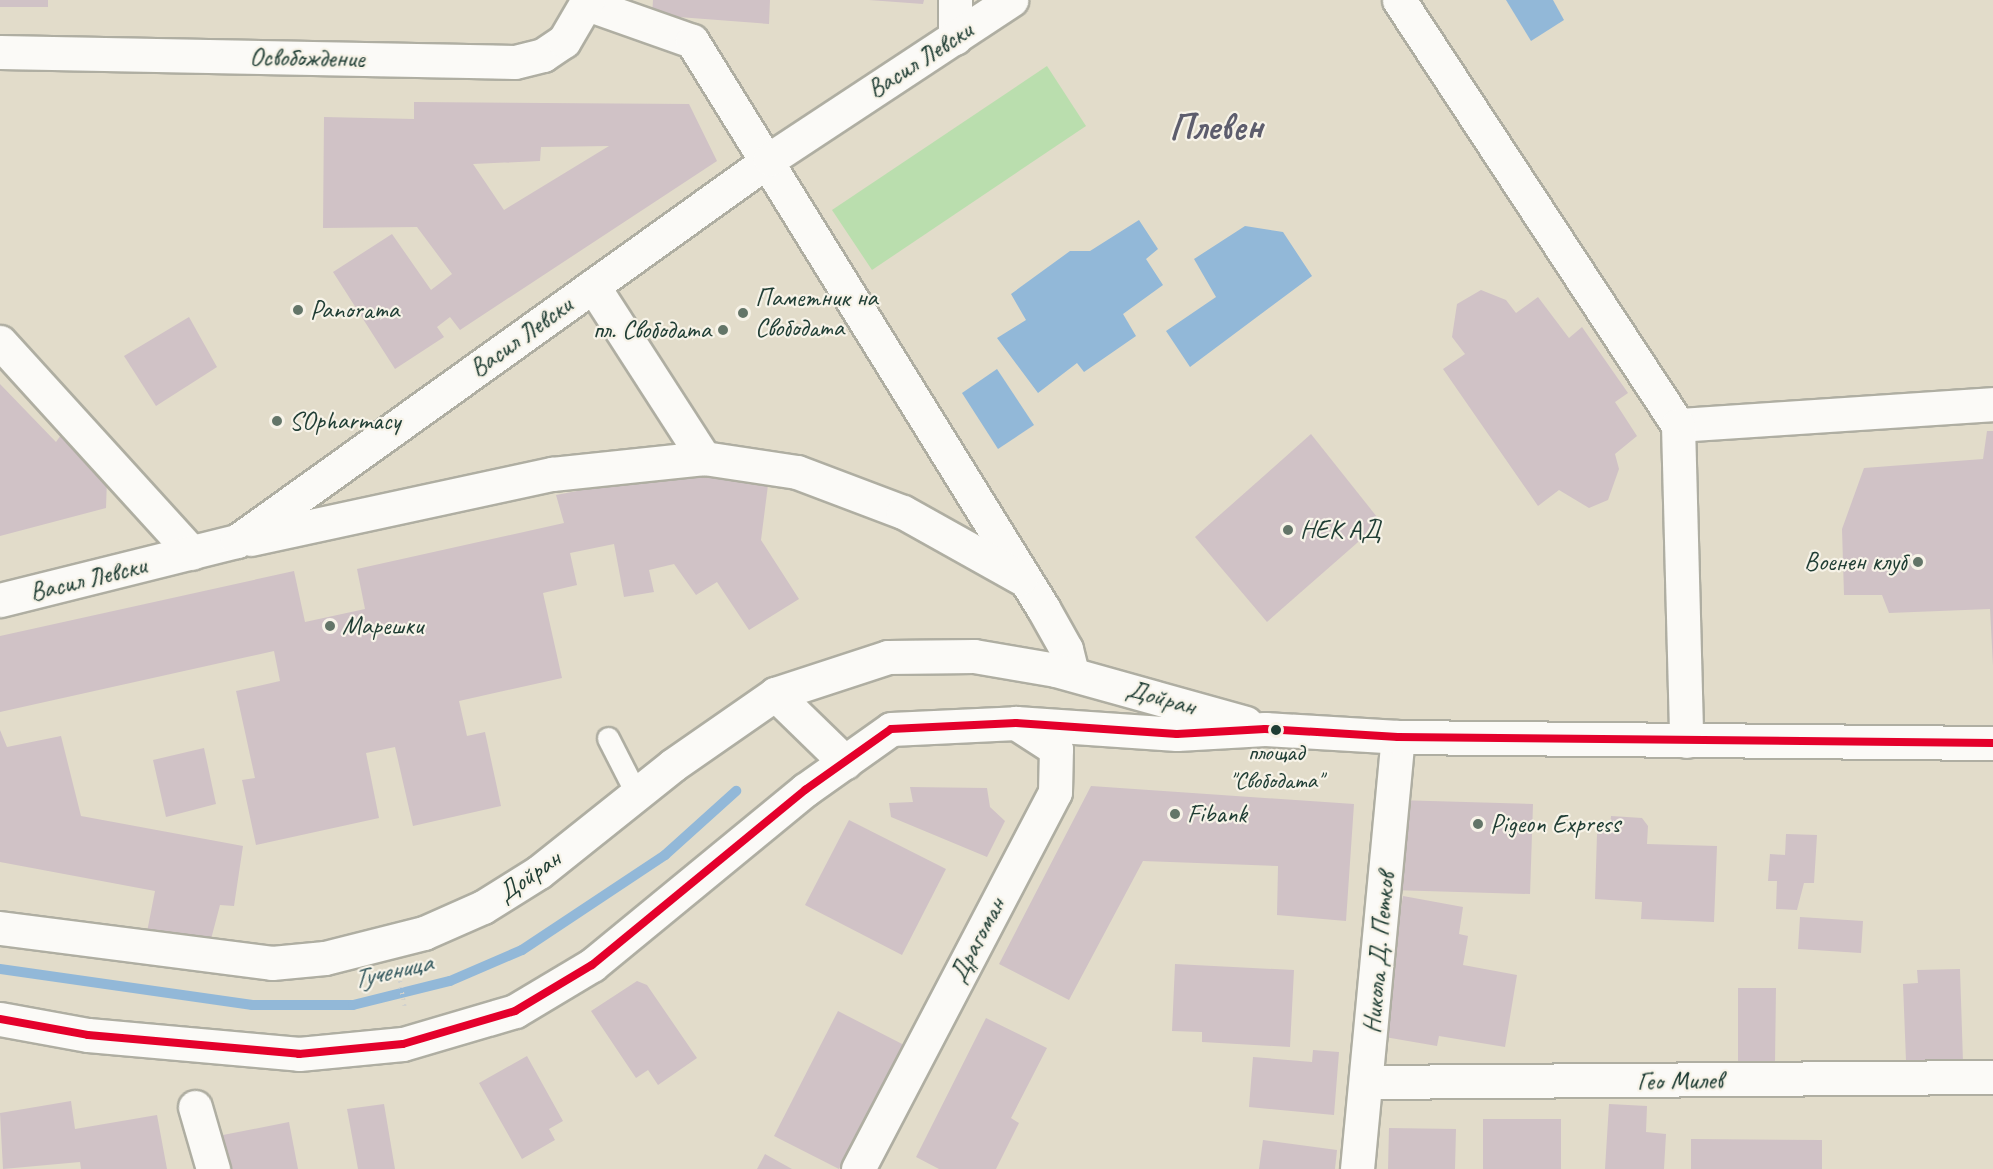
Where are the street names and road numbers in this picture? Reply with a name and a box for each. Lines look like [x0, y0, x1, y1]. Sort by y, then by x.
street label: Васил Левски [860, 14, 980, 106]
street label: Освобождение [249, 41, 365, 75]
street label: Васил Левски [463, 289, 579, 385]
street label: Васил Левски [25, 549, 151, 609]
street label: Дойран [1123, 673, 1199, 723]
street label: Дойран [491, 843, 567, 909]
street label: Никола Д. Петков [1356, 871, 1402, 1035]
street label: Драгоман [942, 892, 1012, 988]
street label: Гео Милев [1637, 1065, 1723, 1097]

